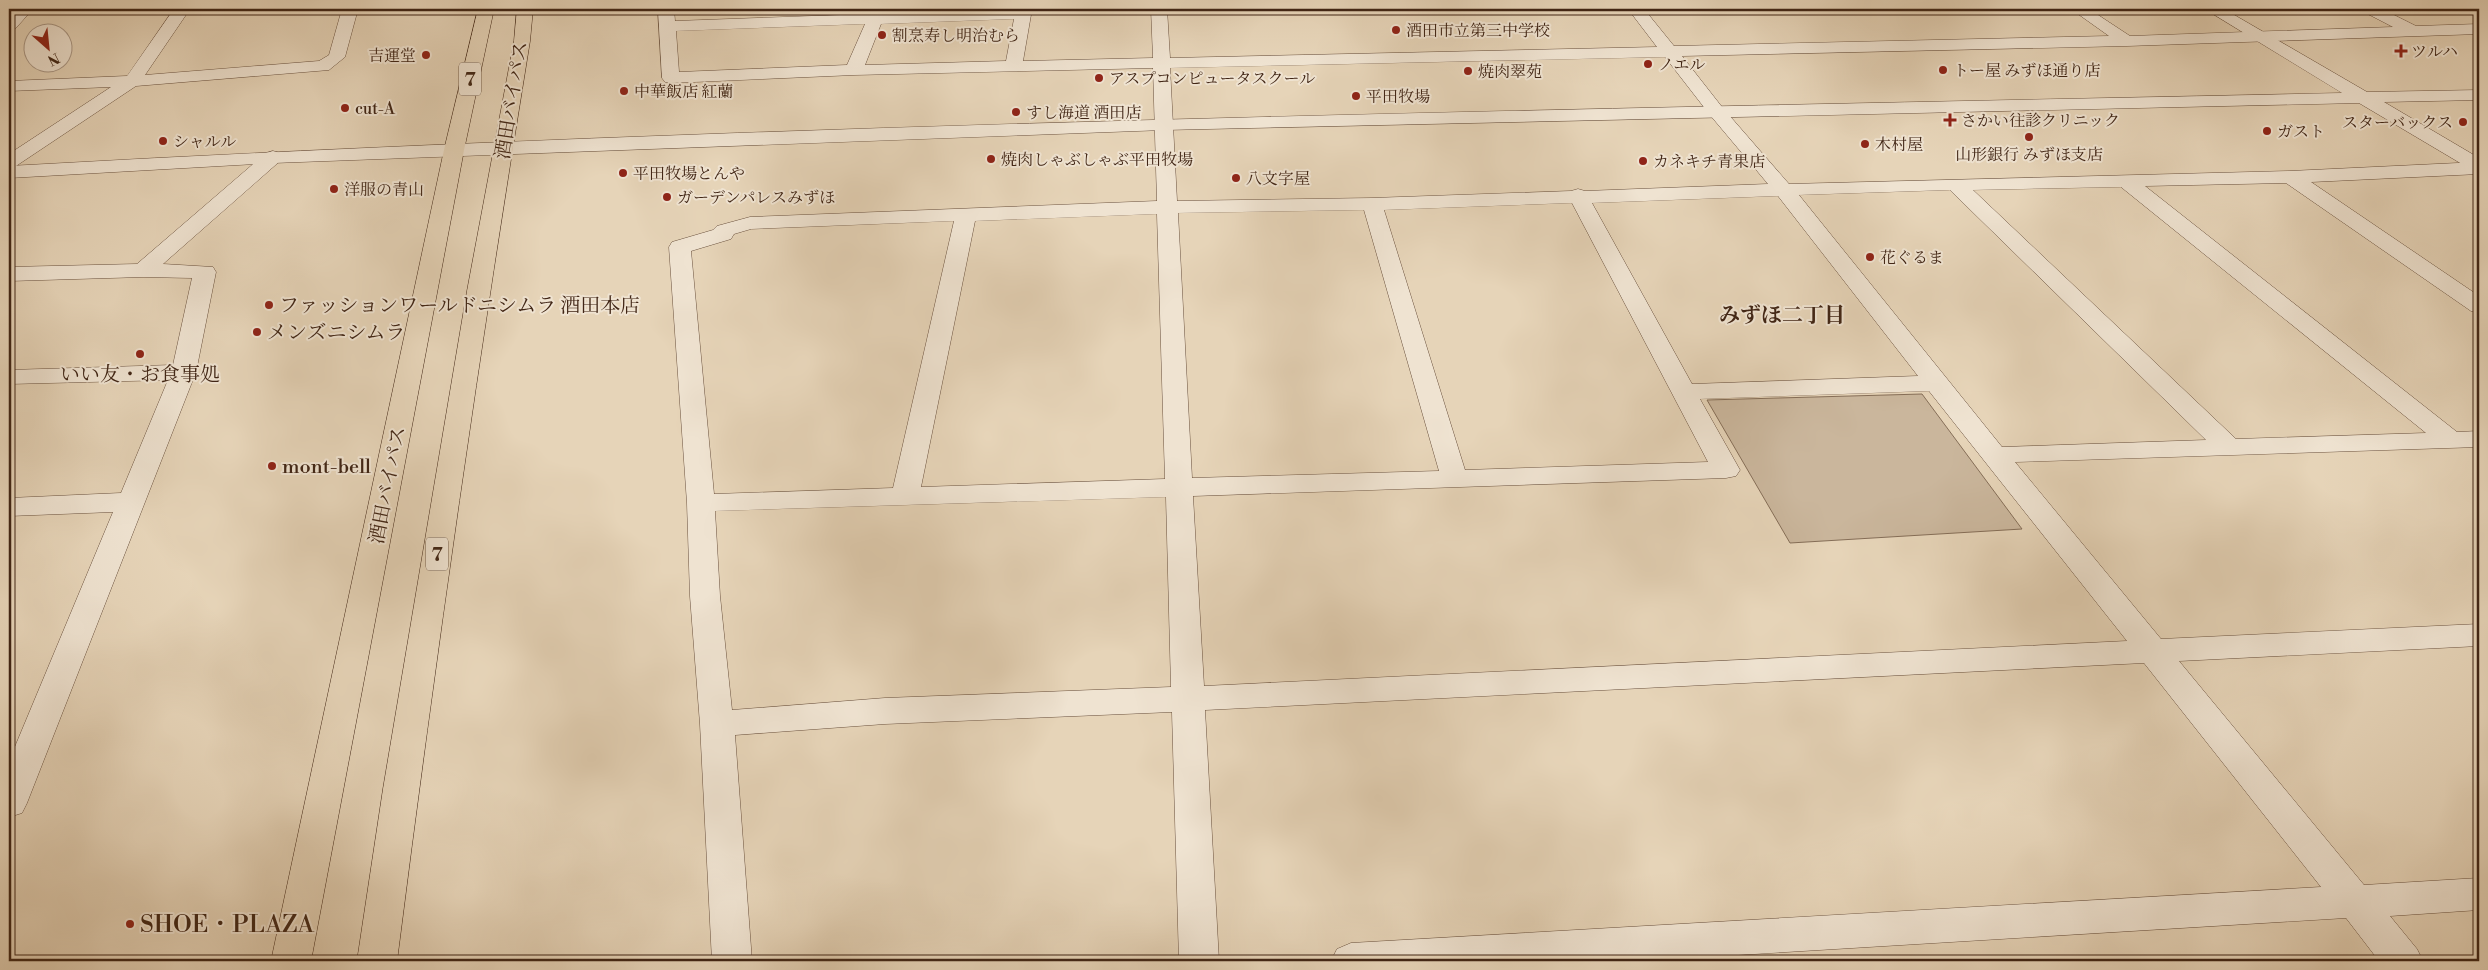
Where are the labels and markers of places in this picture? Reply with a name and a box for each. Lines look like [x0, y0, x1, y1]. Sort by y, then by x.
place label: 酒田市立第三中学校 [1406, 21, 1550, 41]
marker: 酒田市立第三中学校 [1390, 24, 1402, 36]
place label: 割烹寿し明治むら [892, 26, 1020, 46]
marker: 割烹寿し明治むら [876, 29, 888, 41]
place label: ツルハ [2411, 42, 2458, 62]
marker: ツルハ [2395, 45, 2407, 57]
place label: 吉運堂 [368, 46, 416, 66]
marker: 吉運堂 [420, 49, 432, 61]
place label: ノエル [1658, 55, 1705, 75]
marker: ノエル [1642, 58, 1654, 70]
place label: トー屋 みずほ通り店 [1953, 61, 2100, 81]
place label: 焼肉翠苑 [1478, 62, 1542, 82]
marker: トー屋 みずほ通り店 [1937, 64, 1949, 76]
marker: 焼肉翠苑 [1462, 65, 1474, 77]
place label: アスプコンピュータスクール [1109, 69, 1315, 89]
marker: アスプコンピュータスクール [1093, 72, 1105, 84]
place label: 中華飯店 紅蘭 [634, 82, 733, 102]
marker: 中華飯店 紅蘭 [618, 85, 630, 97]
place label: 平田牧場 [1366, 87, 1430, 107]
marker: 平田牧場 [1350, 90, 1362, 102]
place label: cut-A [355, 99, 396, 119]
marker: cut-A [339, 102, 351, 114]
place label: すし海道 酒田店 [1026, 103, 1141, 123]
marker: すし海道 酒田店 [1010, 106, 1022, 118]
place label: さかい往診クリニック [1961, 111, 2120, 131]
marker: さかい往診クリニック [1943, 113, 1957, 127]
place label: スターバックス [2342, 113, 2453, 133]
marker: スターバックス [2457, 116, 2469, 128]
place label: ガスト [2277, 122, 2325, 142]
marker: ガスト [2261, 125, 2273, 137]
marker: 山形銀行 みずほ支店 [2023, 131, 2035, 143]
place label: シャルル [173, 132, 236, 152]
marker: シャルル [157, 135, 169, 147]
place label: 木村屋 [1875, 135, 1923, 155]
marker: 木村屋 [1859, 138, 1871, 150]
place label: 山形銀行 みずほ支店 [1955, 145, 2103, 165]
place label: 焼肉しゃぶしゃぶ平田牧場 [1001, 150, 1193, 170]
place label: カネキチ青果店 [1653, 152, 1765, 172]
marker: 焼肉しゃぶしゃぶ平田牧場 [985, 153, 997, 165]
marker: カネキチ青果店 [1637, 155, 1649, 167]
place label: 平田牧場とんや [633, 164, 745, 184]
marker: 平田牧場とんや [617, 167, 629, 179]
place label: 八文字屋 [1246, 169, 1310, 189]
marker: 八文字屋 [1230, 172, 1242, 184]
place label: 洋服の青山 [344, 180, 424, 200]
marker: 洋服の青山 [328, 183, 340, 195]
place label: ガーデンパレスみずほ [677, 188, 835, 208]
marker: ガーデンパレスみずほ [661, 191, 673, 203]
place label: 花ぐるま [1880, 248, 1944, 268]
marker: 花ぐるま [1864, 251, 1876, 263]
place label: ファッションワールドニシムラ 酒田本店 [279, 294, 640, 319]
marker: ファッションワールドニシムラ 酒田本店 [263, 299, 275, 311]
place label: メンズニシムラ [267, 321, 406, 346]
marker: メンズニシムラ [251, 326, 263, 338]
marker: いい友・お食事処 [134, 348, 146, 360]
place label: いい友・お食事処 [60, 363, 220, 388]
place label: mont-bell [282, 455, 371, 480]
marker: mont-bell [266, 460, 278, 472]
place label: SHOE・PLAZA [140, 910, 315, 940]
marker: SHOE・PLAZA [124, 918, 136, 930]

